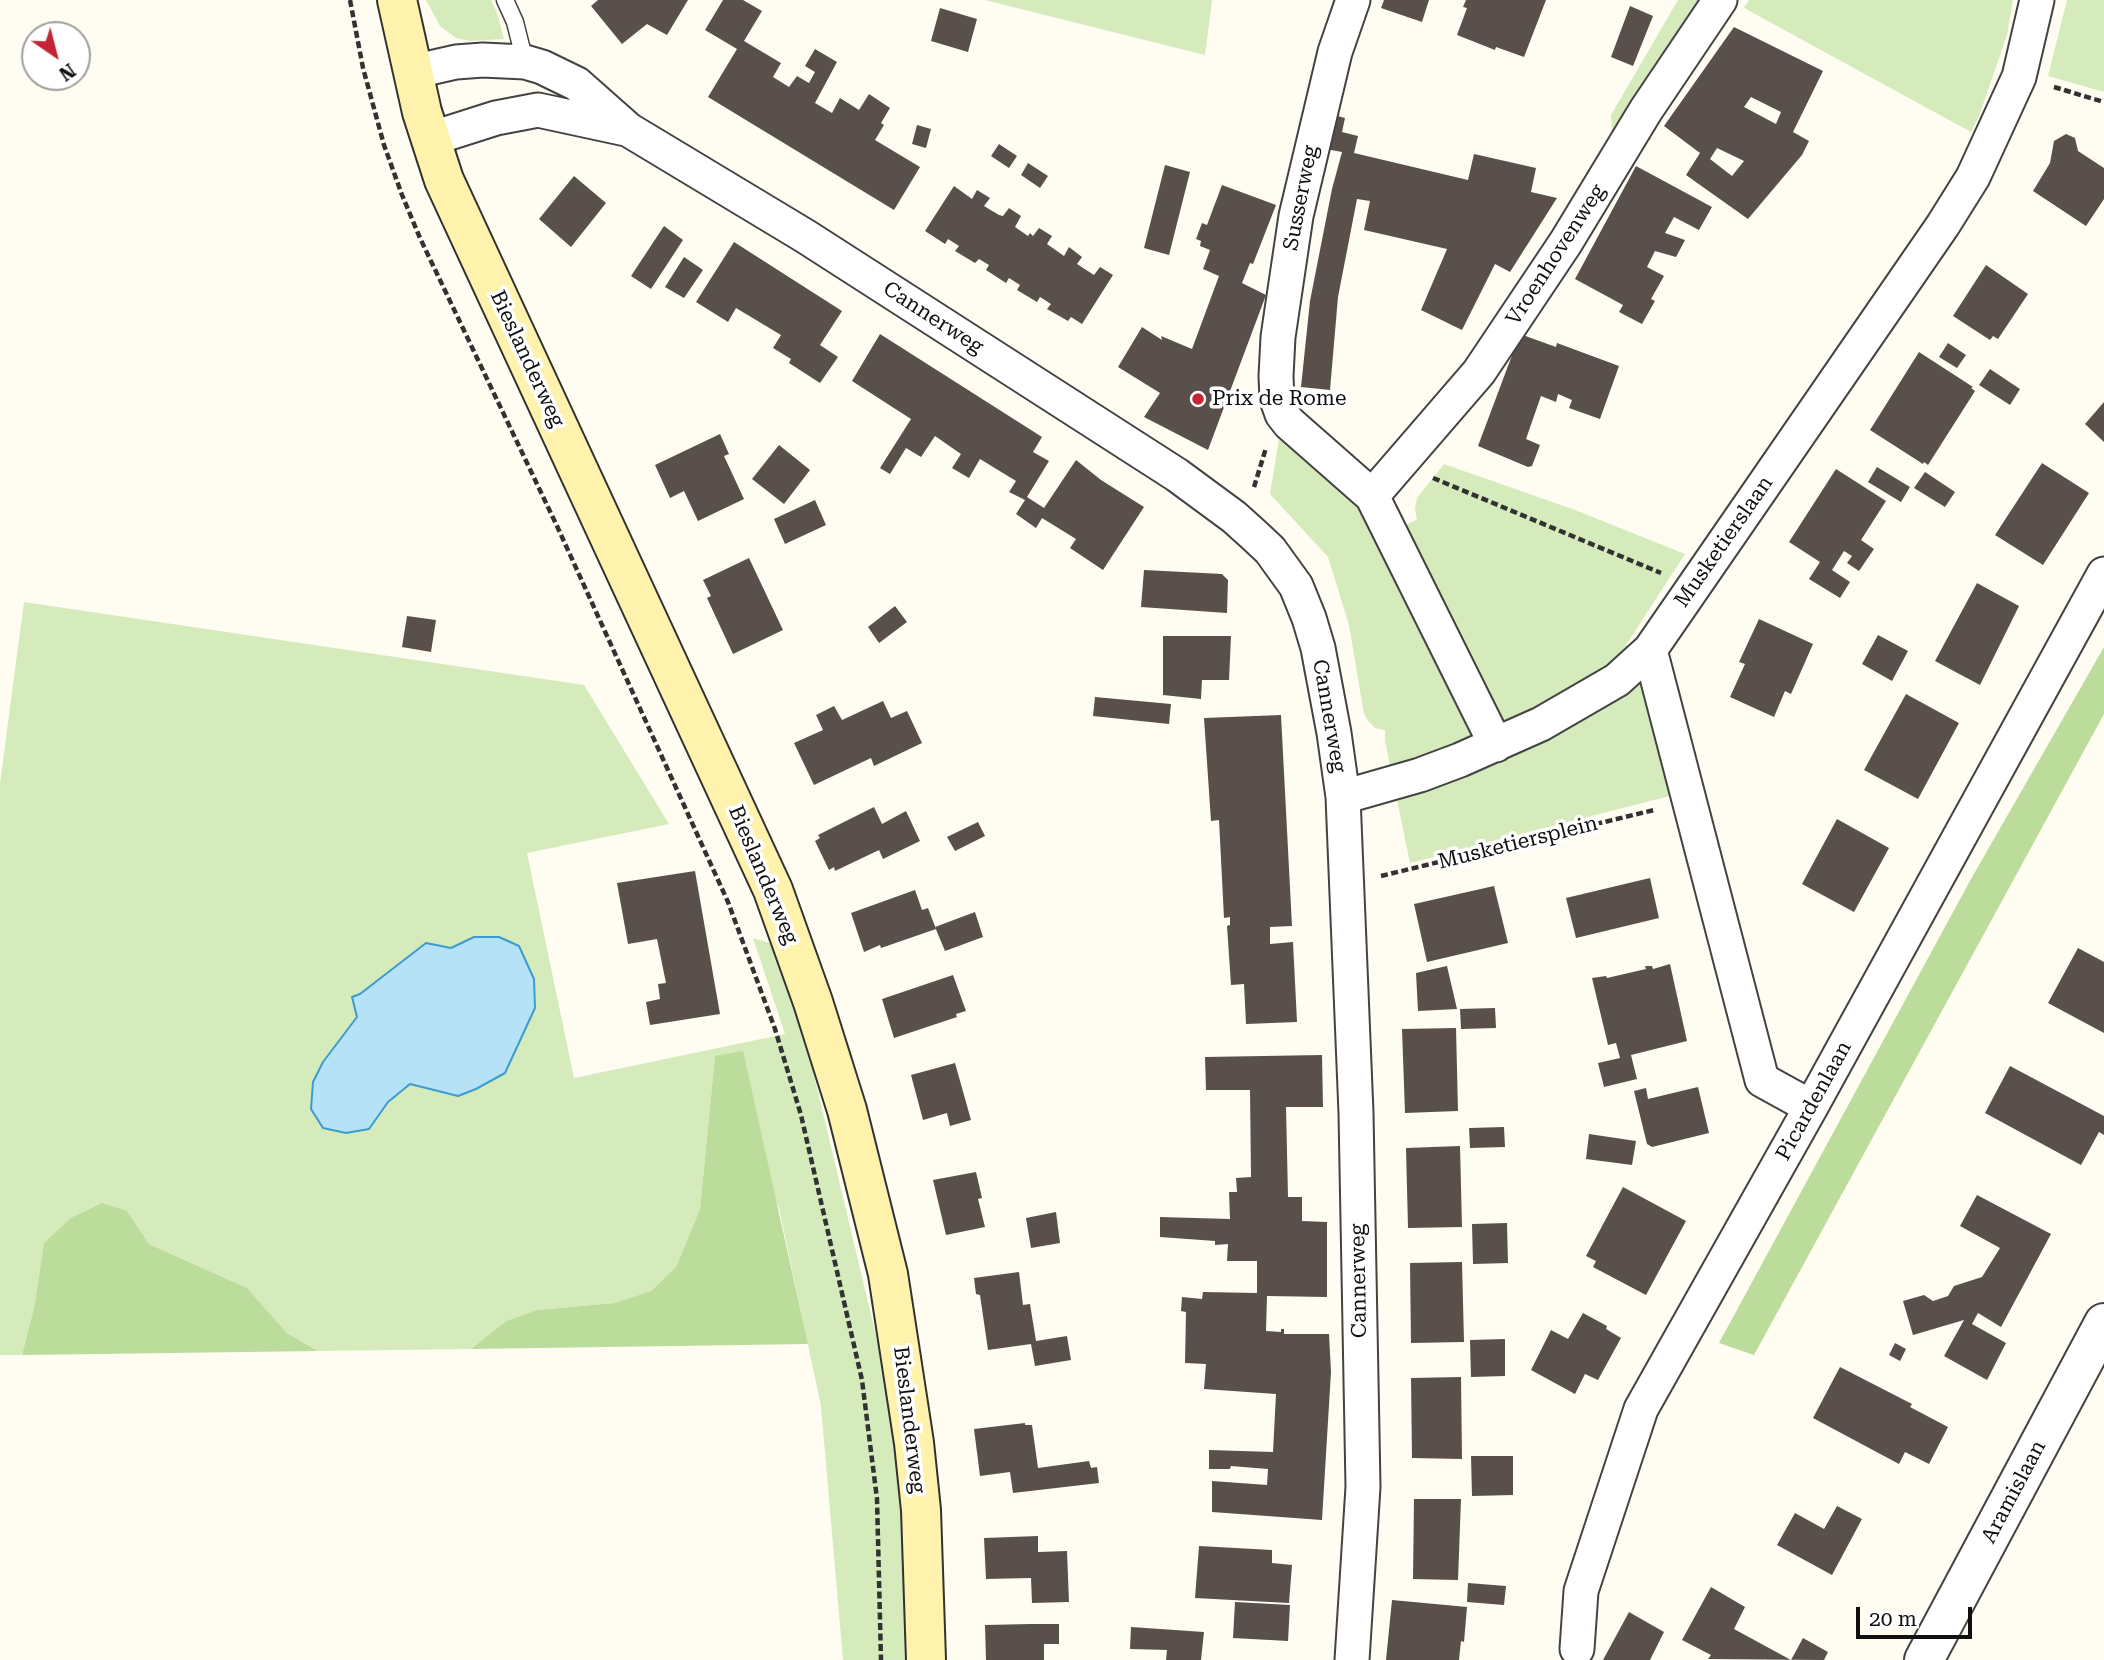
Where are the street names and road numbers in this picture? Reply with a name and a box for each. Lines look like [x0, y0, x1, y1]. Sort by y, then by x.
street label: Susserweg [1278, 143, 1324, 253]
street label: Vroenhovenweg [1501, 180, 1611, 330]
street label: Cannerweg [878, 276, 988, 360]
street label: Bieslanderweg [484, 287, 570, 431]
street label: Musketierslaan [1669, 472, 1779, 612]
street label: Cannerweg [1307, 657, 1351, 775]
street label: Bieslanderweg [722, 802, 804, 948]
street label: Musketiersplein [1436, 811, 1600, 875]
street label: Picardenlaan [1771, 1037, 1857, 1165]
street label: Cannerweg [1345, 1224, 1373, 1338]
street label: Bieslanderweg [887, 1345, 931, 1495]
street label: Aramislaan [1976, 1436, 2052, 1548]

